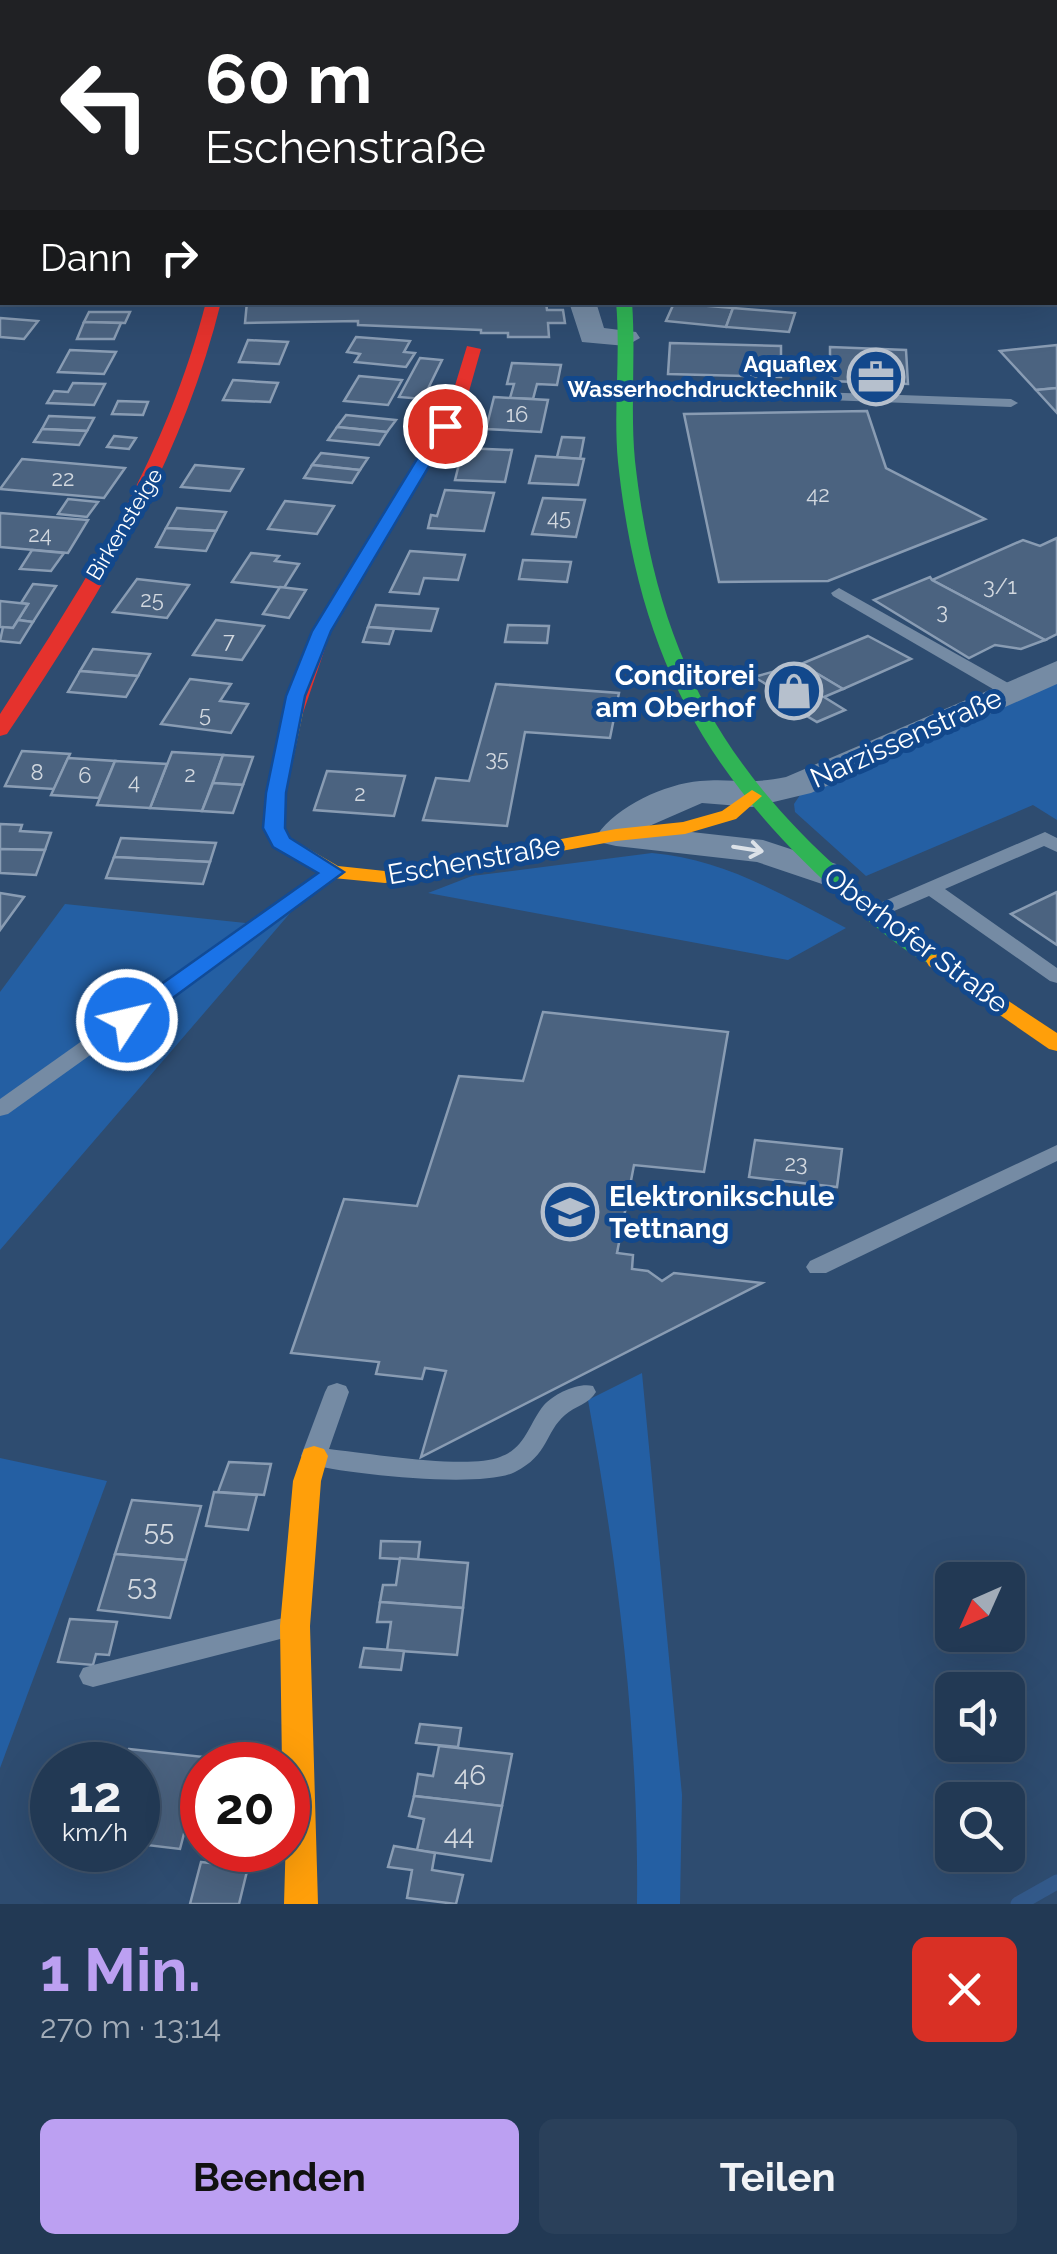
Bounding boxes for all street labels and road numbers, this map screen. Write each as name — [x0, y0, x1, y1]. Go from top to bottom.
street label: Birkensteige — [80, 463, 168, 585]
street label: Narzissenstraße — [805, 681, 1007, 795]
street label: Eschenstraße — [385, 829, 563, 891]
street label: Oberhofer Straße — [817, 860, 1015, 1020]

